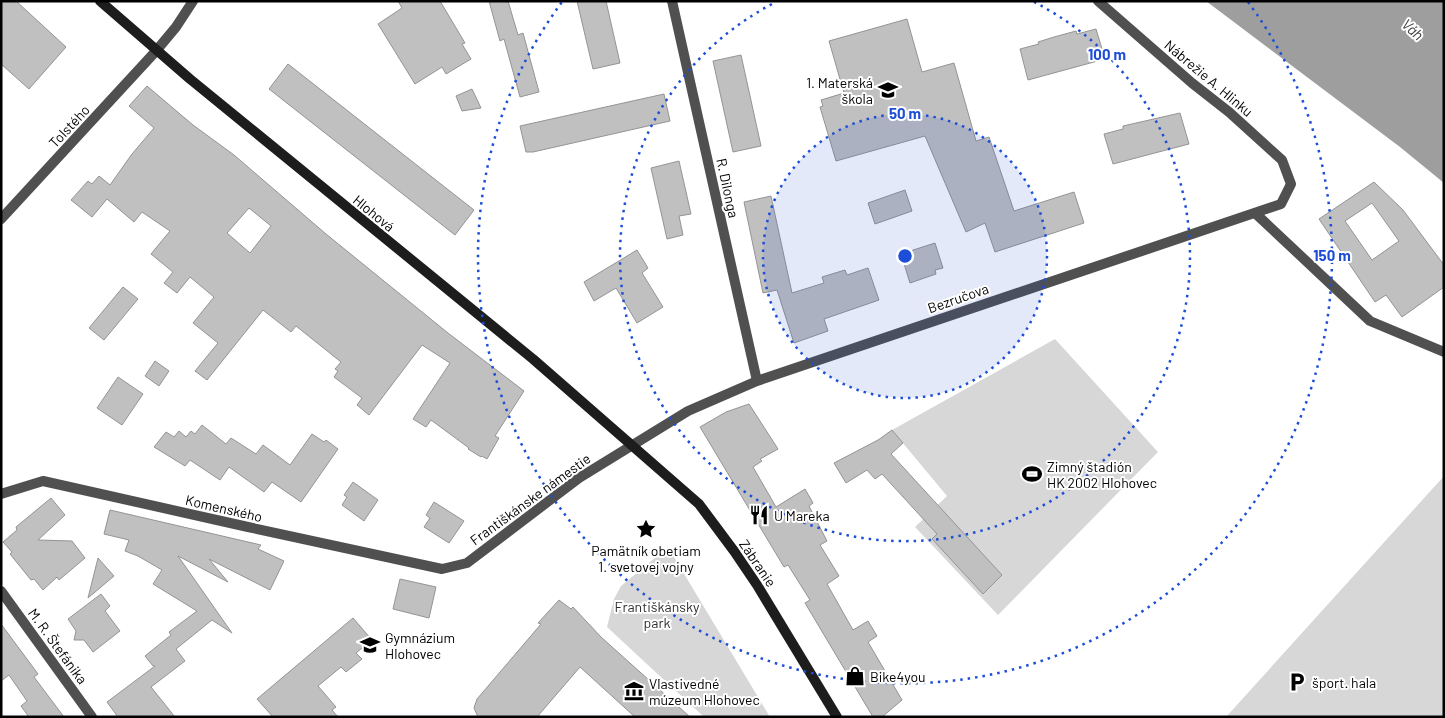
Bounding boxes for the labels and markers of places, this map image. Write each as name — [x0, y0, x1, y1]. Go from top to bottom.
place label: 1. Materská škola — [806, 74, 873, 107]
school or university icon: 1. Materská škola — [877, 79, 899, 101]
centre of rings — [896, 247, 914, 265]
place label: Zimný štadión HK 2002 Hlohovec — [1047, 458, 1157, 491]
sports icon: Zimný štadión HK 2002 Hlohovec — [1021, 463, 1043, 485]
restaurant icon: U Mareka — [748, 504, 770, 526]
place label: U Mareka — [774, 507, 830, 524]
place icon: Pamätník obetiam 1. svetovej vojny — [635, 518, 657, 540]
place label: Pamätník obetiam 1. svetovej vojny — [591, 542, 701, 575]
place label: Gymnázium Hlohovec — [385, 629, 455, 662]
school or university icon: Gymnázium Hlohovec — [359, 634, 381, 656]
shop icon: Bike4you — [844, 665, 866, 687]
place label: Bike4you — [870, 668, 926, 685]
parking icon: šport. hala — [1286, 671, 1308, 693]
place label: šport. hala — [1312, 674, 1376, 691]
place label: Vlastivedné múzeum Hlohovec — [649, 675, 760, 708]
museum icon: Vlastivedné múzeum Hlohovec — [623, 680, 645, 702]

